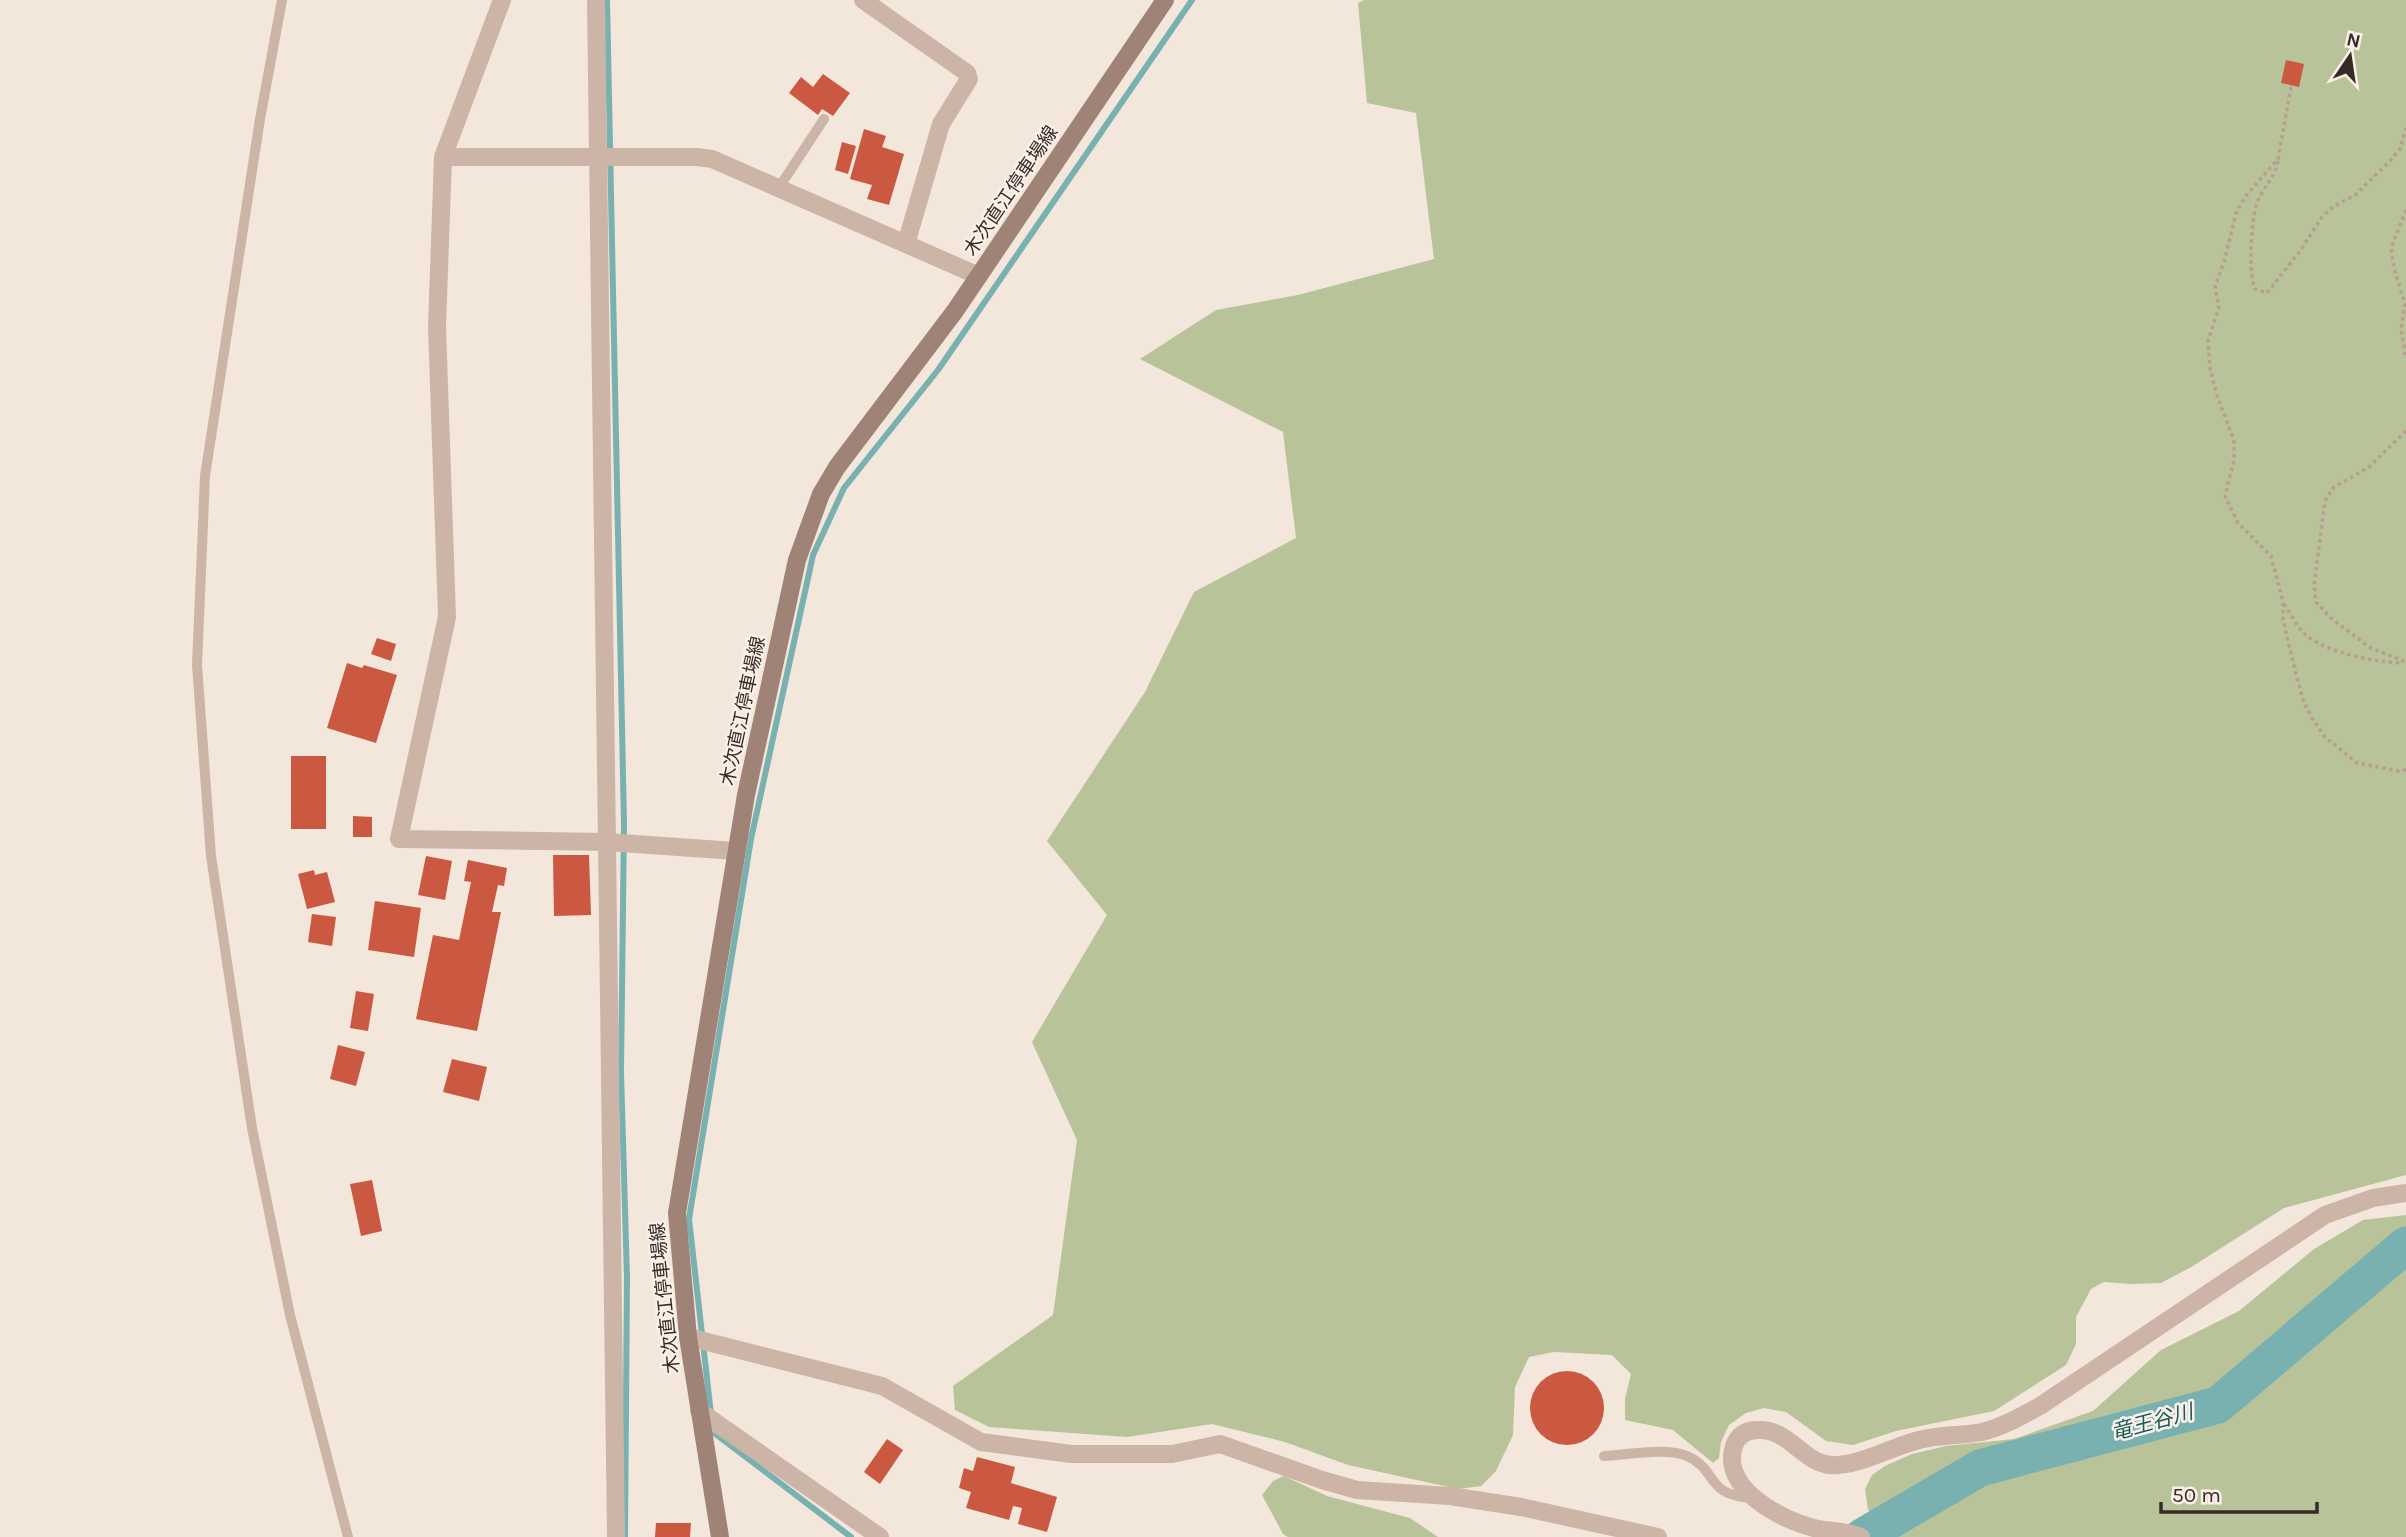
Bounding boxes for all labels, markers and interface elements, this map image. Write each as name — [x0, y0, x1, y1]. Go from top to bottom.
north arrow — [2315, 21, 2385, 91]
text: N — [2344, 28, 2363, 53]
street label: 木次直江停車場線 — [959, 122, 1063, 260]
street label: 木次直江停車場線 — [716, 634, 770, 788]
street label: 木次直江停車場線 — [646, 1221, 684, 1375]
water label: 竜王谷川 — [2108, 1399, 2198, 1444]
scale bar — [2161, 1470, 2317, 1514]
text: 50 m — [2172, 1483, 2221, 1507]

